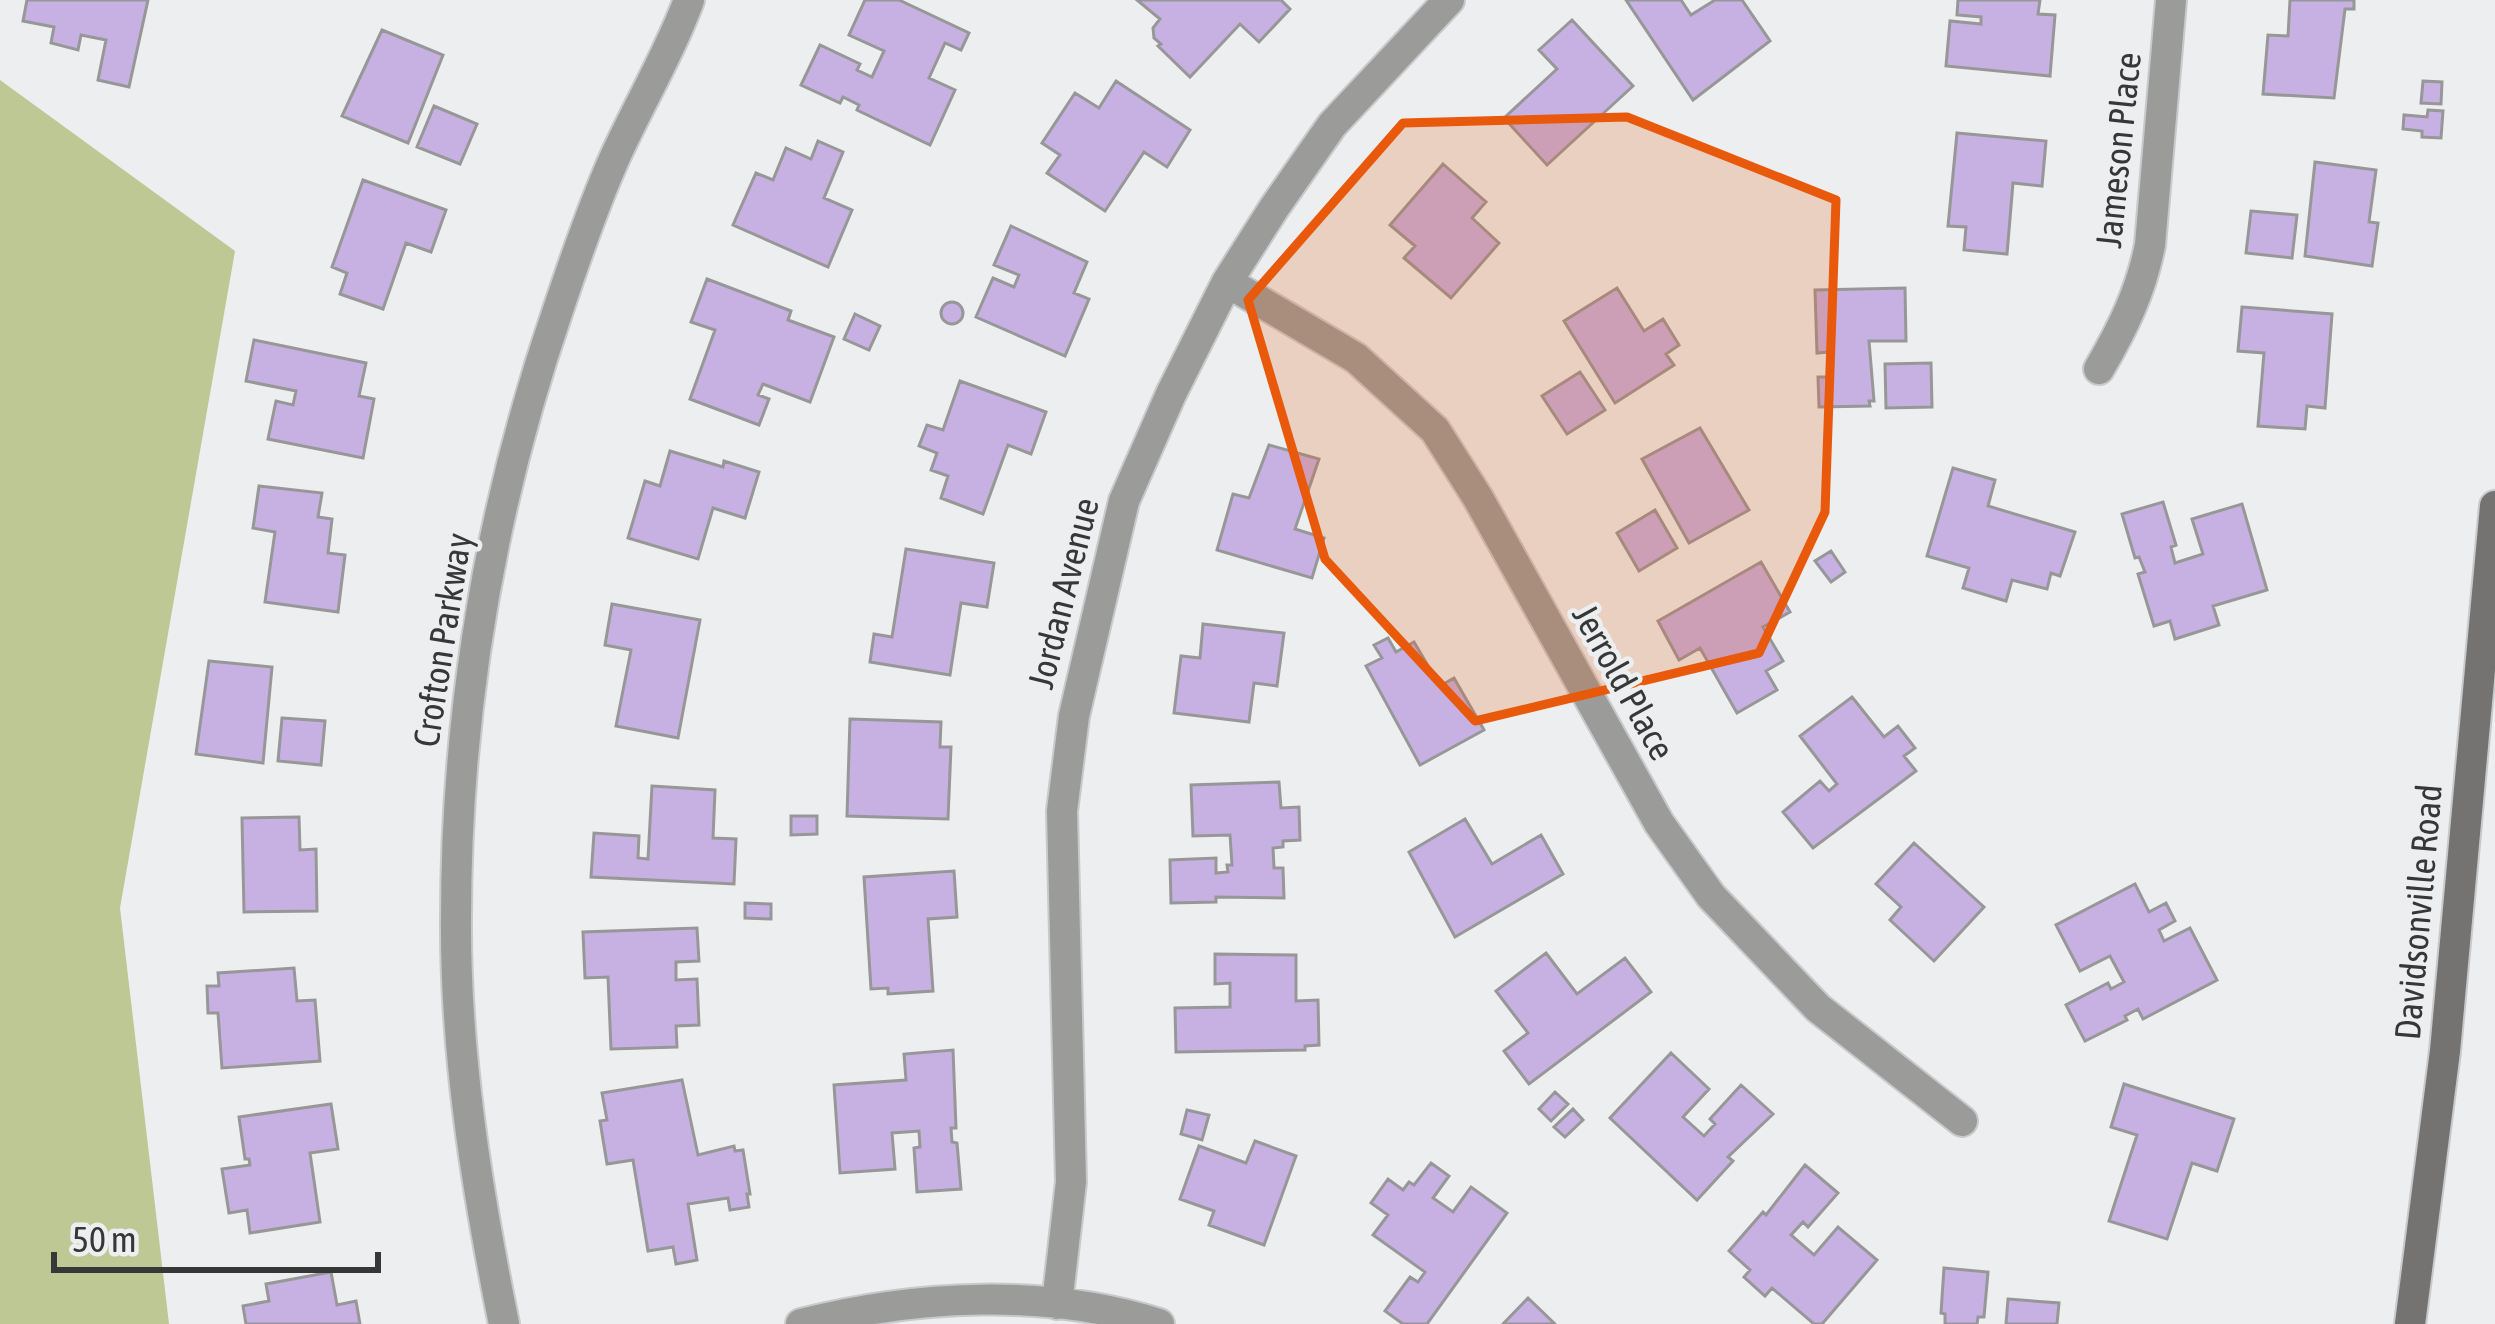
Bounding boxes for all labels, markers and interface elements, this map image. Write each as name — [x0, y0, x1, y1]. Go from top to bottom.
street label: Jameson Place — [2087, 50, 2149, 250]
street label: Jordan Avenue — [1019, 493, 1107, 693]
street label: Crofton Parkway — [404, 530, 480, 750]
street label: Jerrold Place — [1564, 597, 1684, 767]
street label: Davidsonville Road — [2386, 783, 2450, 1041]
scale bar — [54, 1198, 378, 1272]
text: 50 m — [72, 1218, 137, 1260]

